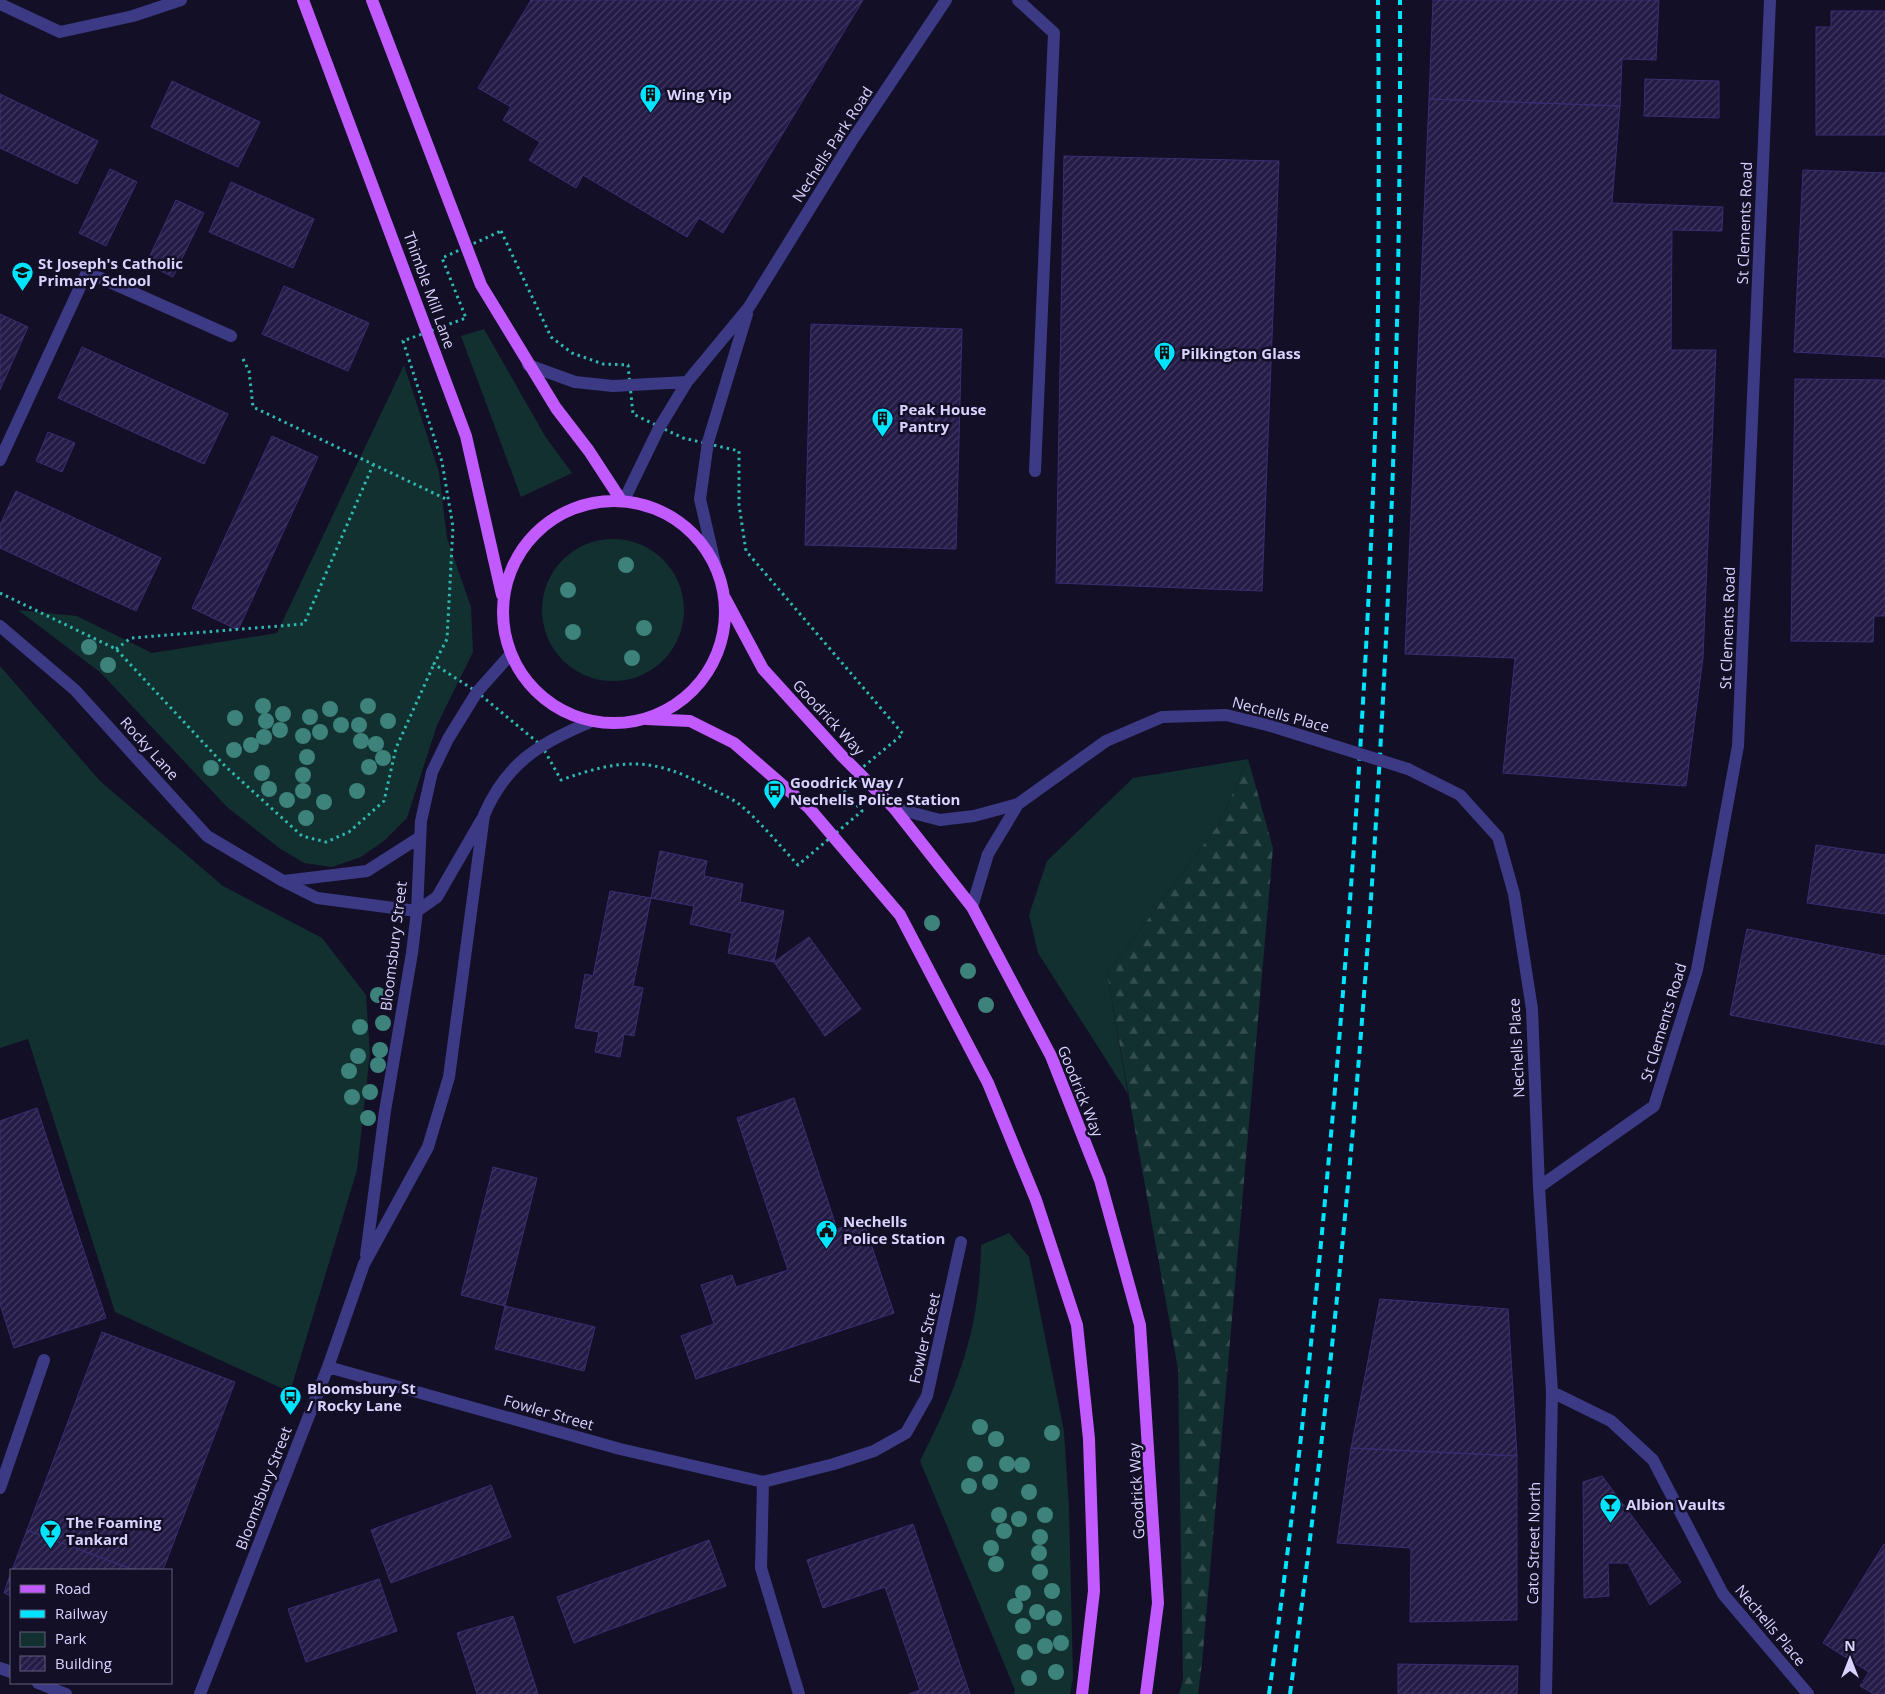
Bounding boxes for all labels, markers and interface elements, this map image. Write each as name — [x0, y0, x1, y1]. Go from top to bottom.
building icon: Wing Yip — [639, 82, 663, 113]
street label: Nechells Park Road — [787, 82, 877, 206]
place label: Wing Yip — [667, 84, 732, 104]
street label: St Clements Road — [1732, 161, 1756, 285]
street label: Thimble Mill Lane — [400, 229, 460, 351]
place label: St Joseph's Catholic Primary School — [38, 253, 183, 290]
school or university icon: St Joseph's Catholic Primary School — [10, 260, 34, 291]
building icon: Pilkington Glass — [1153, 341, 1177, 372]
place label: Pilkington Glass — [1181, 343, 1301, 363]
place label: Peak House Pantry — [899, 399, 987, 436]
building icon: Peak House Pantry — [871, 406, 895, 437]
street label: St Clements Road — [1715, 566, 1739, 690]
street label: Goodrick Way — [789, 675, 870, 760]
street label: Nechells Place — [1230, 691, 1332, 737]
street label: Rocky Lane — [116, 712, 184, 784]
place label: Goodrick Way / Nechells Police Station — [790, 772, 960, 809]
bus stop icon: Goodrick Way / Nechells Police Station — [762, 779, 786, 810]
street label: Bloomsbury Street — [375, 880, 411, 1012]
street label: St Clements Road — [1635, 960, 1691, 1084]
street label: Nechells Place — [1503, 998, 1529, 1098]
street label: Goodrick Way — [1054, 1042, 1109, 1140]
place label: Nechells Police Station — [843, 1211, 945, 1248]
public building icon: Nechells Police Station — [815, 1218, 839, 1249]
street label: Fowler Street — [904, 1291, 944, 1385]
place label: Bloomsbury St / Rocky Lane — [307, 1378, 416, 1415]
bus stop icon: Bloomsbury St / Rocky Lane — [279, 1385, 303, 1416]
street label: Fowler Street — [502, 1390, 596, 1434]
street label: Bloomsbury Street — [230, 1424, 296, 1552]
street label: Goodrick Way — [1123, 1442, 1149, 1540]
street label: Cato Street North — [1522, 1481, 1544, 1605]
bar icon: Albion Vaults — [1598, 1492, 1622, 1523]
place label: Albion Vaults — [1626, 1494, 1725, 1514]
place label: The Foaming Tankard — [66, 1512, 162, 1549]
bar icon: The Foaming Tankard — [38, 1519, 62, 1550]
legend — [10, 1569, 172, 1684]
text: Road — [55, 1578, 91, 1598]
street label: Nechells Place — [1731, 1580, 1811, 1670]
text: Railway — [55, 1603, 108, 1623]
text: Park — [55, 1628, 86, 1648]
north arrow — [1825, 1634, 1875, 1684]
text: N — [1844, 1636, 1856, 1655]
text: Building — [55, 1653, 112, 1673]

